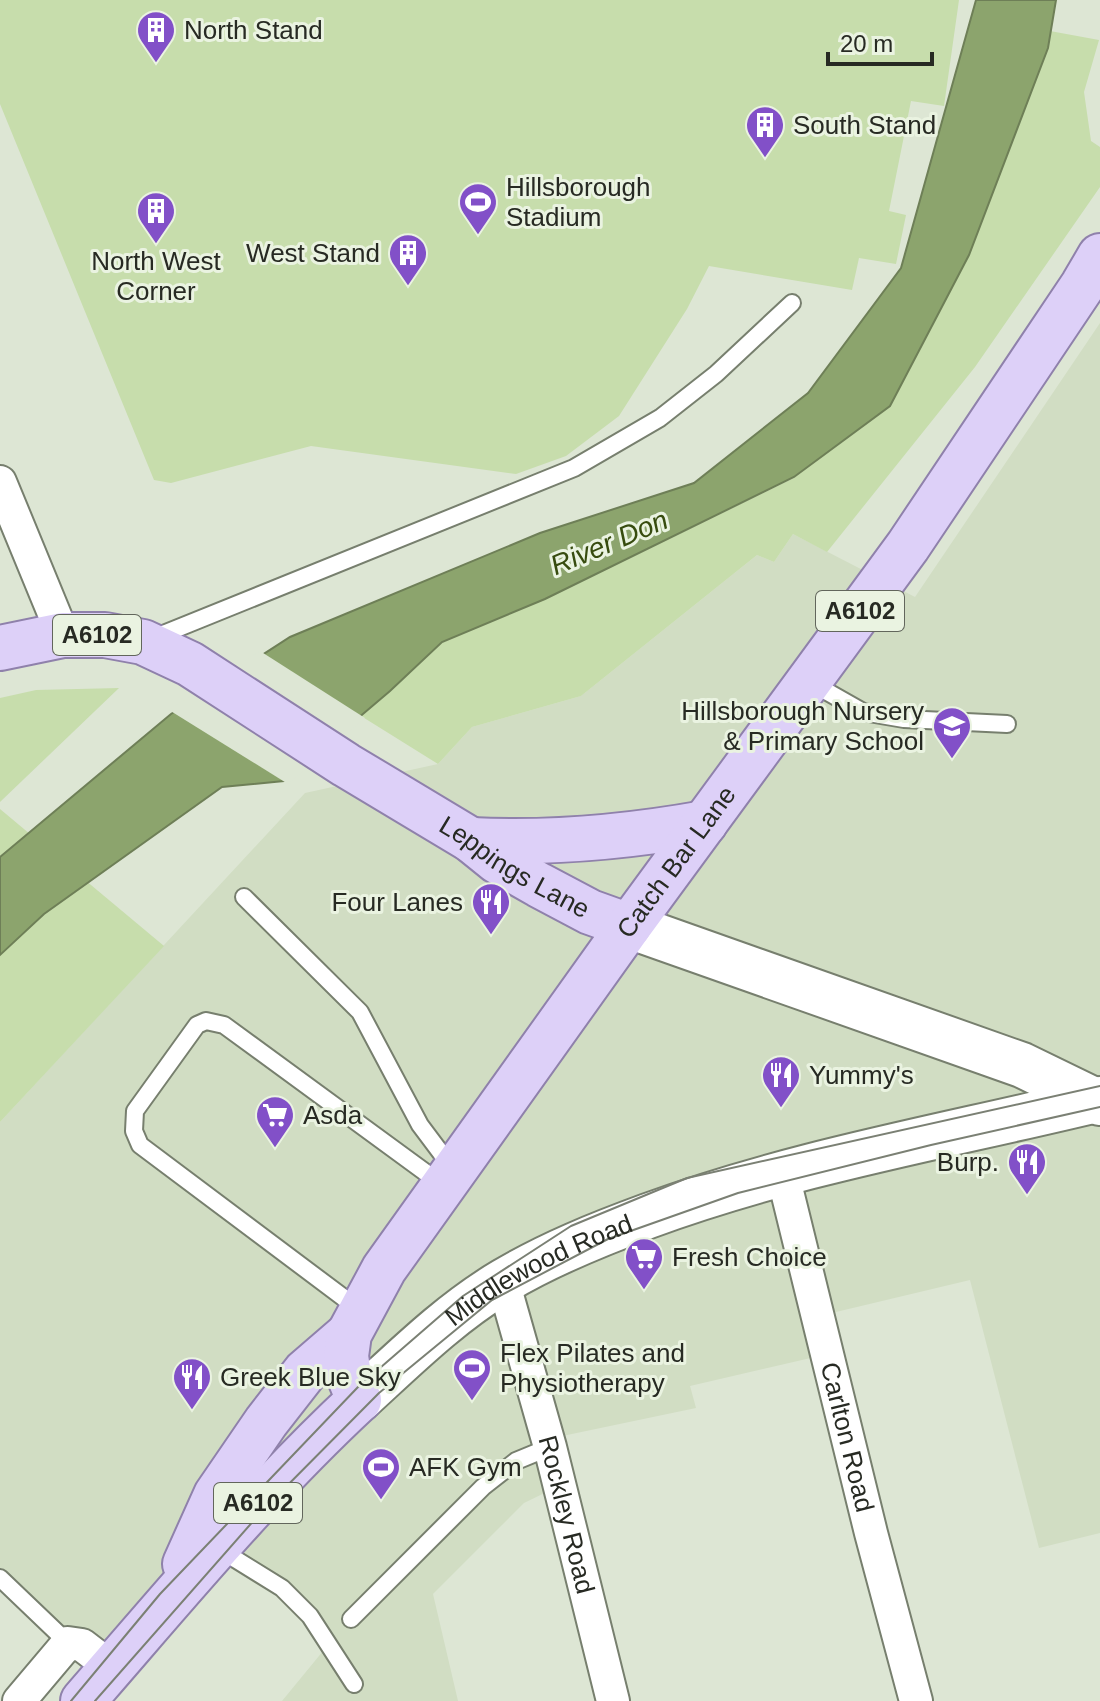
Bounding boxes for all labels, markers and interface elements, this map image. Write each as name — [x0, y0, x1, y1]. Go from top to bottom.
building icon: North Stand — [135, 9, 177, 64]
place label: North Stand — [184, 15, 323, 45]
scale bar — [828, 16, 932, 66]
text: 20 m — [840, 30, 893, 57]
building icon: South Stand — [744, 104, 786, 159]
place label: South Stand — [793, 110, 936, 140]
place label: Hillsborough Stadium — [506, 172, 651, 232]
sports icon: Hillsborough Stadium — [457, 181, 499, 236]
building icon: North West Corner — [135, 190, 177, 245]
building icon: West Stand — [387, 232, 429, 287]
place label: West Stand — [246, 238, 380, 268]
place label: North West Corner — [91, 246, 222, 306]
water label: River Don — [546, 504, 673, 581]
road number: A6102 — [816, 591, 904, 631]
road number: A6102 — [53, 615, 141, 655]
place label: Hillsborough Nursery & Primary School — [681, 696, 924, 756]
school or university icon: Hillsborough Nursery & Primary School — [931, 705, 973, 760]
street label: Catch Bar Lane — [611, 780, 742, 943]
street label: Leppings Lane — [434, 810, 595, 924]
restaurant icon: Four Lanes — [470, 881, 512, 936]
place label: Four Lanes — [331, 887, 463, 917]
restaurant icon: Yummy's — [760, 1054, 802, 1109]
place label: Yummy's — [809, 1060, 914, 1090]
supermarket icon: Asda — [254, 1094, 296, 1149]
place label: Asda — [303, 1100, 363, 1130]
restaurant icon: Burp. — [1006, 1141, 1048, 1196]
place label: Burp. — [937, 1147, 999, 1177]
street label: Middlewood Road — [439, 1208, 636, 1332]
supermarket icon: Fresh Choice — [623, 1236, 665, 1291]
place label: Fresh Choice — [672, 1242, 827, 1272]
place label: Flex Pilates and Physiotherapy — [500, 1338, 685, 1398]
sports icon: Flex Pilates and Physiotherapy — [451, 1347, 493, 1402]
restaurant icon: Greek Blue Sky — [171, 1356, 213, 1411]
street label: Carlton Road — [815, 1359, 880, 1515]
place label: Greek Blue Sky — [220, 1362, 401, 1392]
street label: Rockley Road — [532, 1432, 601, 1597]
sports icon: AFK Gym — [360, 1446, 402, 1501]
place label: AFK Gym — [409, 1452, 522, 1482]
road number: A6102 — [214, 1483, 302, 1523]

